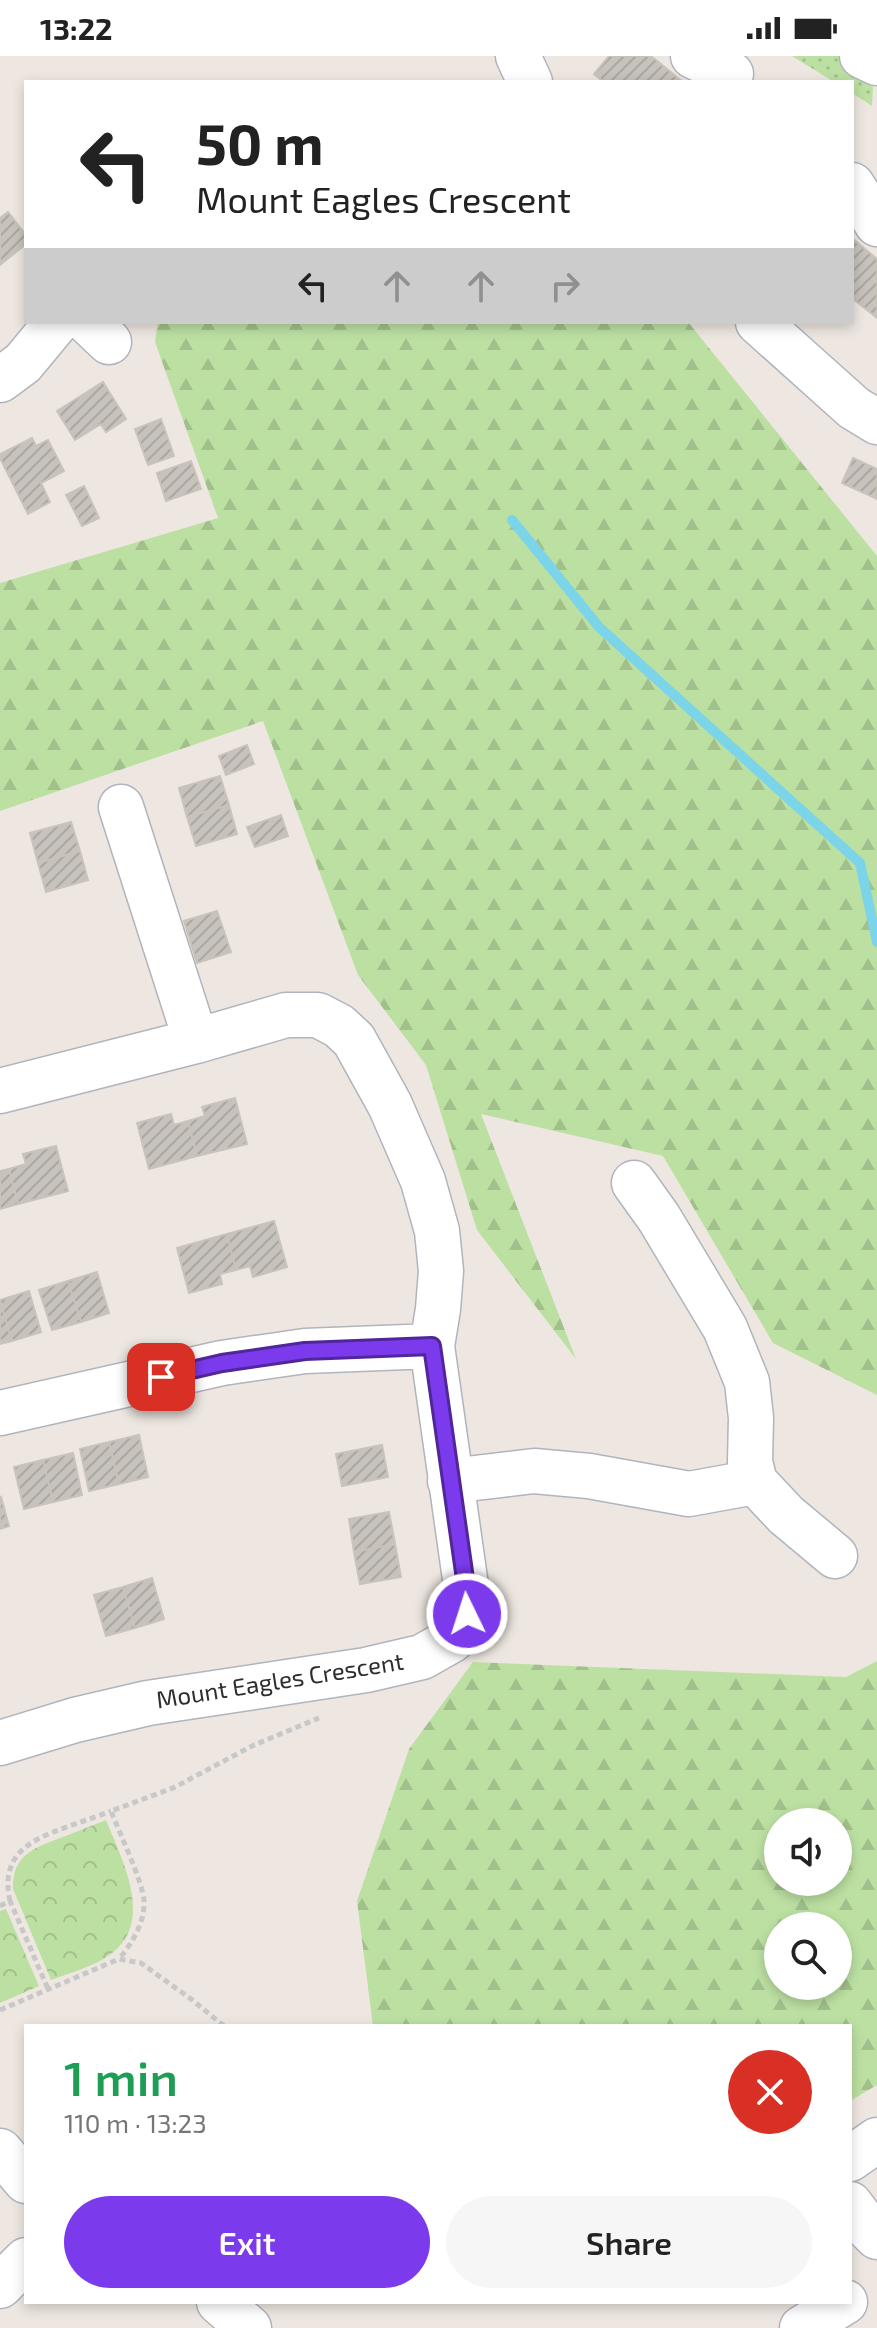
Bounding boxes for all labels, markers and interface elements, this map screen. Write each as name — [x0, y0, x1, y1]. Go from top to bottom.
text: 13:22 — [40, 10, 113, 46]
text: 50 m — [196, 109, 324, 176]
icon: left — [64, 112, 168, 216]
text: Mount Eagles Crescent — [196, 177, 571, 220]
icon: left — [291, 264, 335, 308]
icon: ahead — [375, 264, 419, 308]
icon: ahead — [459, 264, 503, 308]
icon: right — [543, 264, 587, 308]
pin — [127, 1343, 195, 1411]
icon: arrive — [139, 1355, 183, 1399]
position arrow — [425, 1572, 509, 1656]
street label: Mount Eagles Crescent — [154, 1646, 405, 1713]
map controls — [764, 1808, 852, 2000]
button: sound — [764, 1808, 852, 1896]
button: search — [764, 1912, 852, 2000]
text: 1 min — [64, 2048, 178, 2106]
button: close — [728, 2050, 812, 2134]
text: 110 m · 13:23 — [64, 2107, 207, 2138]
button: Exit — [64, 2196, 430, 2288]
button: Share — [446, 2196, 812, 2288]

